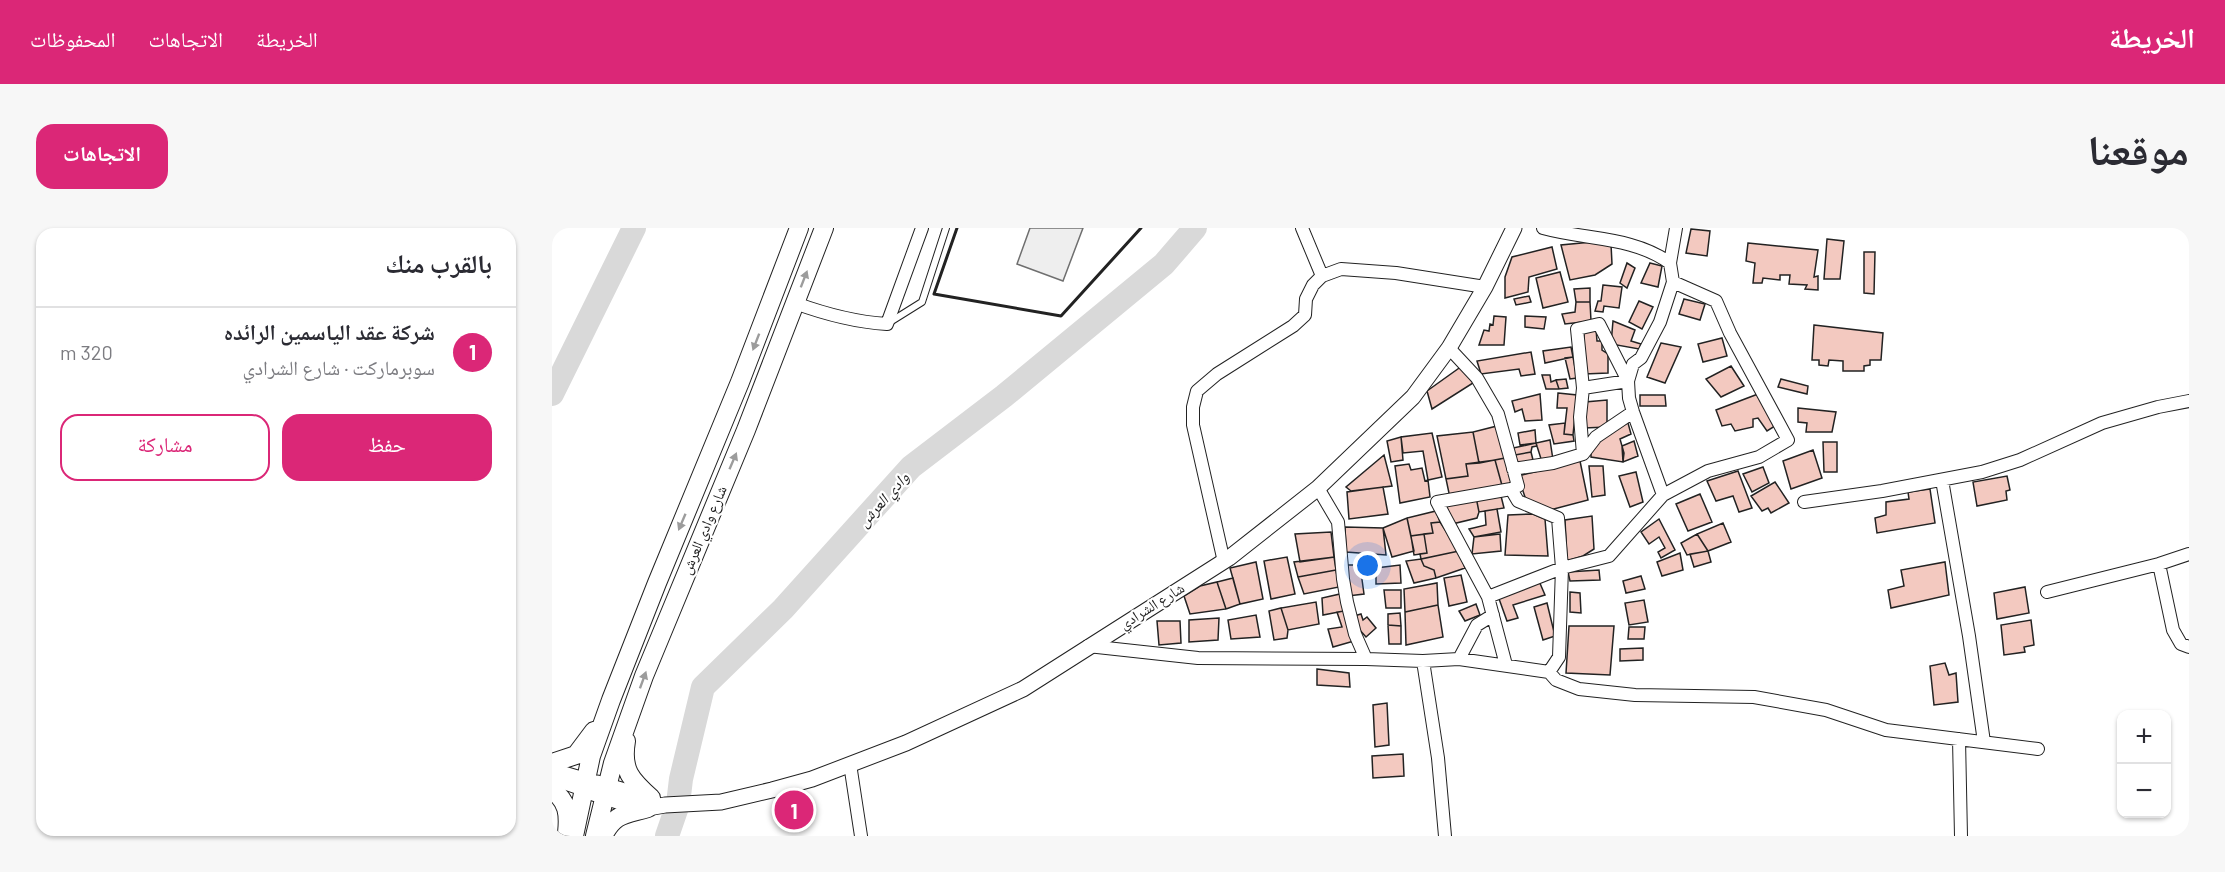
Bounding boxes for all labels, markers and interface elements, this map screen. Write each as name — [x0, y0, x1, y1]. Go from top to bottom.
text: الخريطة — [2109, 20, 2195, 54]
text: المحفوظات — [30, 26, 115, 51]
text: الاتجاهات — [148, 26, 223, 51]
text: الخريطة — [256, 26, 318, 51]
text: موقعنا — [2088, 123, 2189, 173]
button: الاتجاهات — [36, 124, 168, 189]
text: بالقرب منك — [385, 247, 492, 278]
one-way arrow — [800, 270, 809, 288]
text: شرکة عقد الیاسمین الرائدہ — [224, 318, 435, 344]
one-way arrow — [751, 333, 761, 351]
text: 320 m — [60, 340, 113, 364]
text: 1 — [469, 340, 476, 364]
text: سوبرماركت · شارع الشرادي — [242, 355, 435, 379]
button: مشاركة — [60, 414, 270, 481]
button: حفظ — [282, 414, 492, 481]
one-way arrow — [728, 451, 738, 469]
water label: وادي العرش — [853, 467, 916, 533]
street label: شارع وادي العرش — [676, 482, 733, 578]
one-way arrow — [677, 513, 686, 531]
your location — [1353, 551, 1382, 580]
street label: شارع الشرادي — [1116, 578, 1189, 635]
one-way arrow — [639, 671, 648, 689]
map controls — [2117, 710, 2171, 818]
button: + — [2117, 710, 2171, 764]
button: − — [2117, 764, 2171, 818]
pin: 1 — [774, 788, 814, 832]

